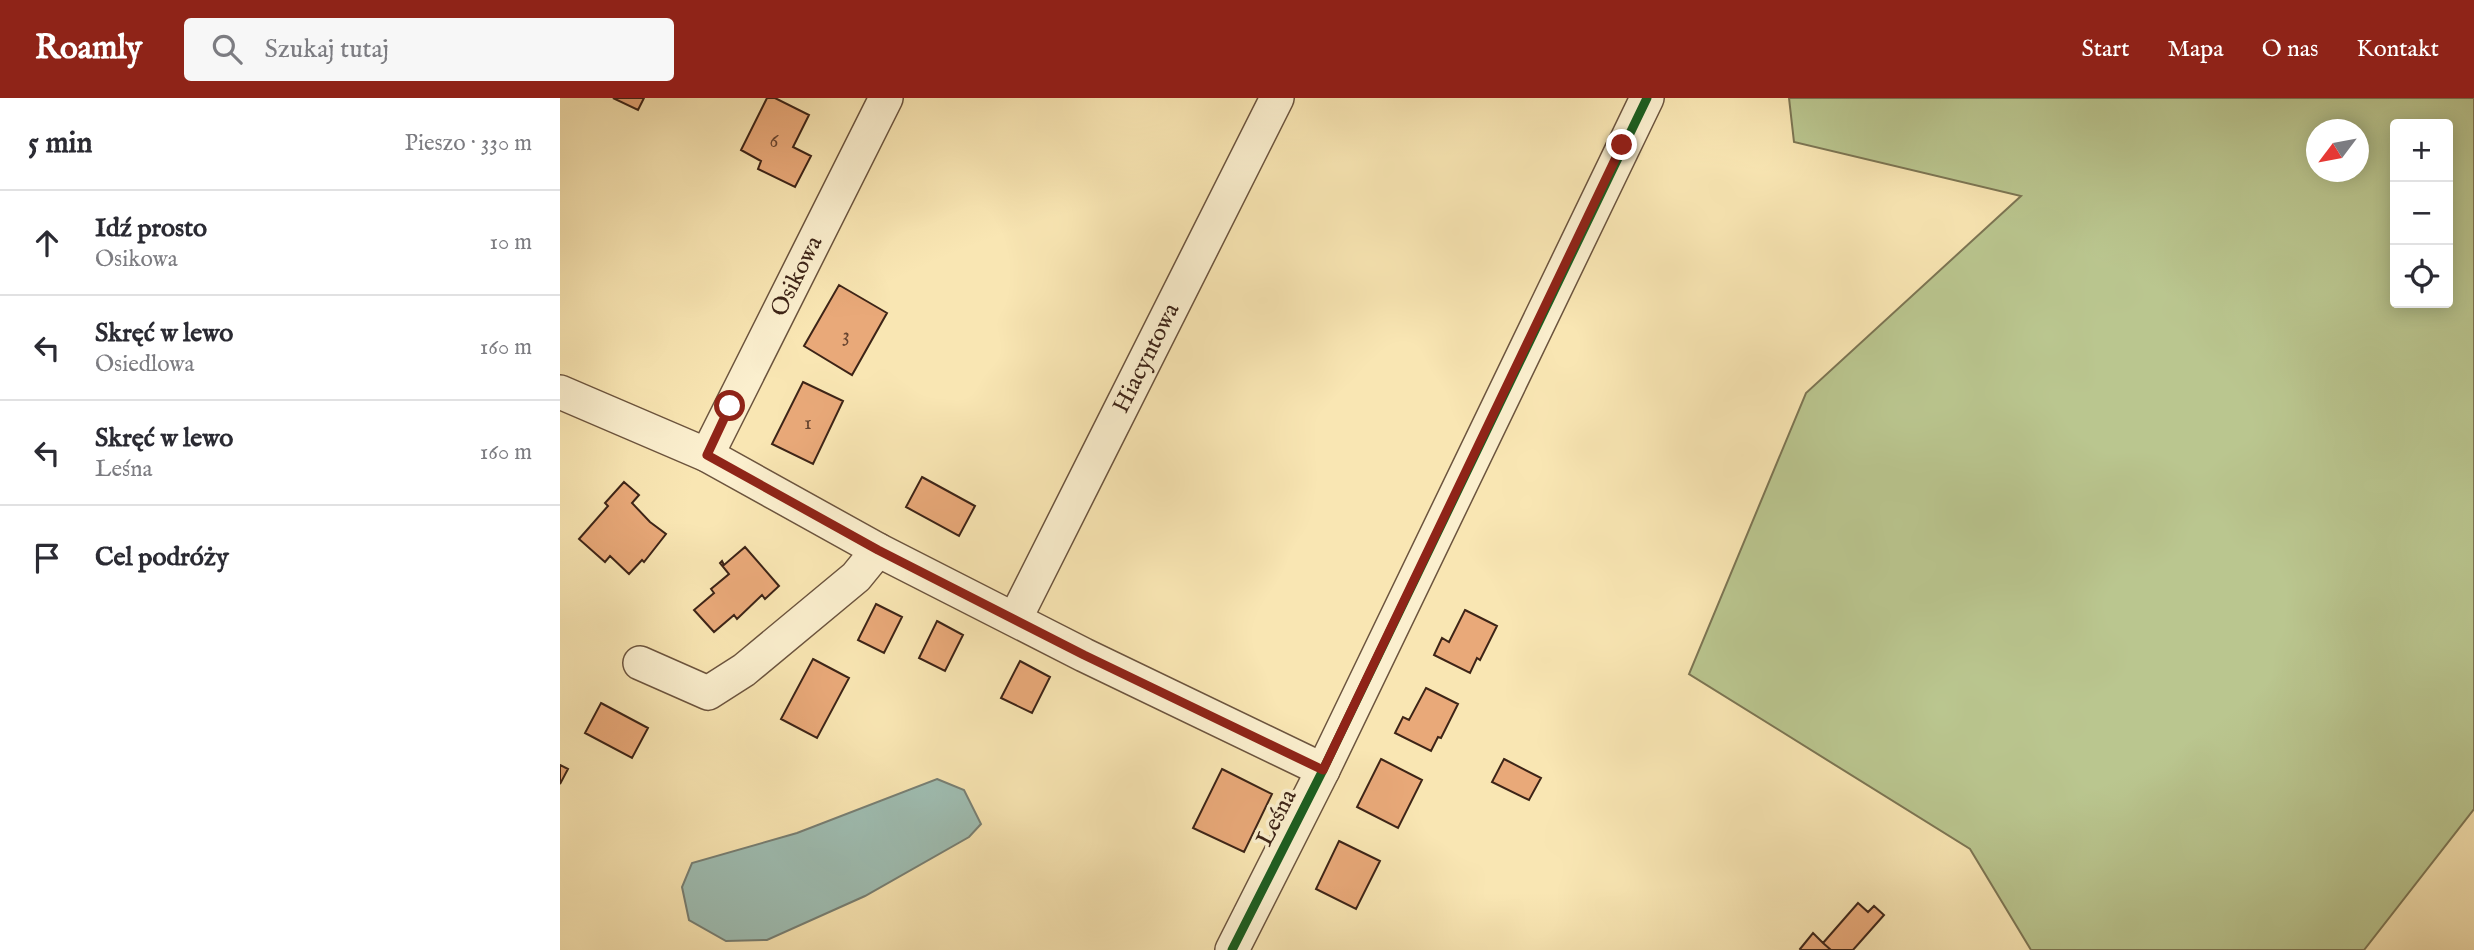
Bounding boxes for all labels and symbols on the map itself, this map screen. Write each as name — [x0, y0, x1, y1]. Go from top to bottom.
north arrow — [2306, 119, 2369, 182]
house number: 6 — [770, 128, 780, 155]
route end — [1606, 129, 1637, 160]
street label: Osikowa — [763, 230, 830, 322]
street label: Hiacyntowa — [1106, 297, 1187, 418]
house number: 3 — [842, 322, 850, 349]
route start — [714, 390, 745, 421]
house number: 1 — [804, 410, 812, 437]
street label: Leśna — [1250, 784, 1305, 852]

